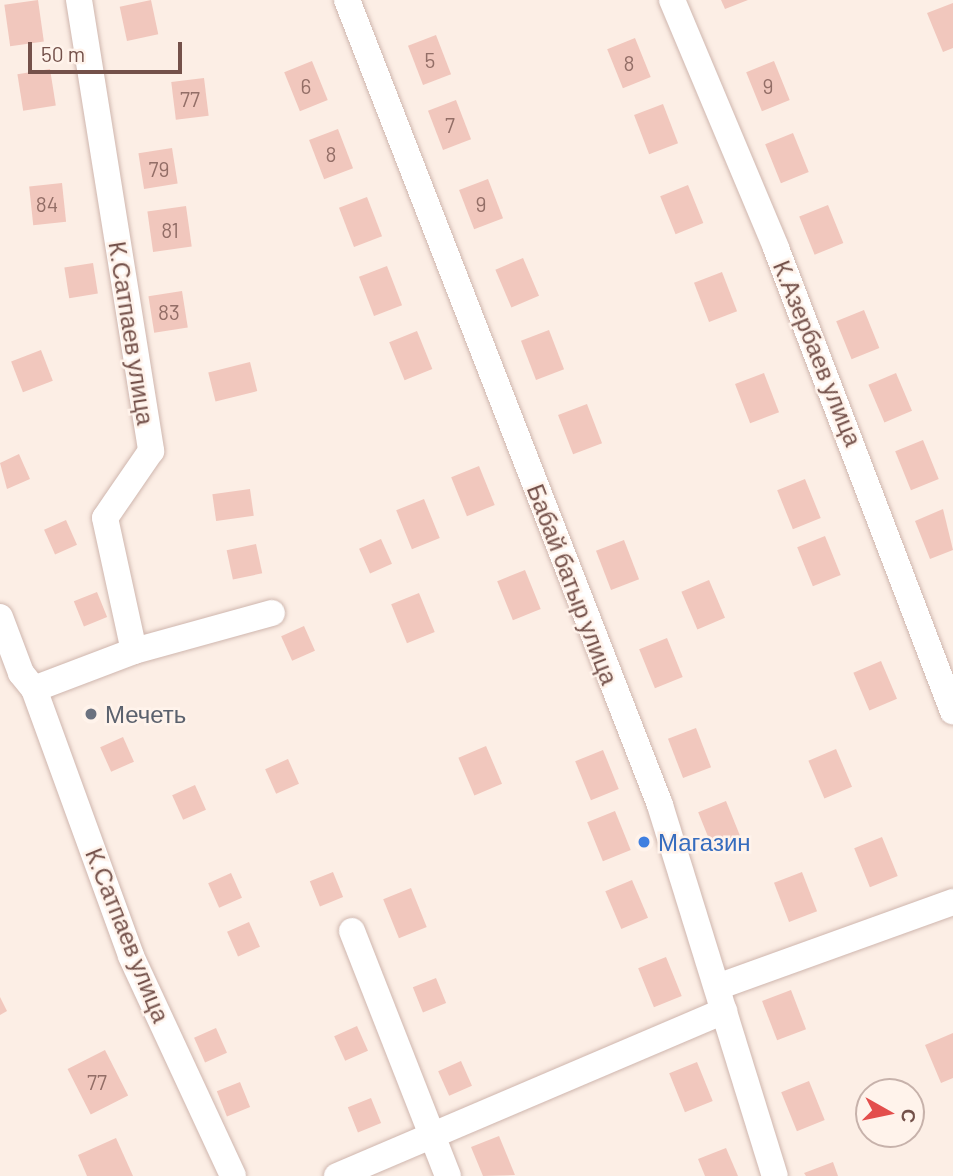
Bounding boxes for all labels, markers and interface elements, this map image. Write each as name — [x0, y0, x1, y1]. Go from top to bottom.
scale bar — [32, 28, 186, 72]
text: 50 m — [41, 41, 85, 66]
house number: 5 — [425, 47, 435, 73]
house number: 8 — [624, 50, 634, 76]
house number: 6 — [301, 73, 311, 99]
house number: 9 — [763, 73, 773, 99]
house number: 77 — [180, 86, 200, 112]
house number: 7 — [445, 112, 455, 138]
house number: 8 — [326, 141, 336, 167]
house number: 79 — [149, 156, 169, 182]
house number: 84 — [36, 191, 58, 217]
house number: 9 — [476, 191, 486, 217]
house number: 81 — [161, 217, 179, 243]
street label: К.Сатпаев улица — [103, 239, 161, 427]
street label: К.Азербаев улица — [768, 256, 868, 450]
house number: 83 — [158, 299, 180, 325]
street label: Бабай батыр улица — [522, 480, 624, 688]
place label: Мечеть — [105, 700, 186, 728]
marker: Мечеть — [83, 706, 99, 722]
place label: Магазин — [658, 828, 751, 856]
marker: Магазин — [636, 834, 652, 850]
street label: К.Сатпаев улица — [80, 844, 176, 1026]
house number: 77 — [87, 1069, 107, 1095]
north arrow — [855, 1078, 925, 1148]
text: С — [897, 1107, 922, 1125]

